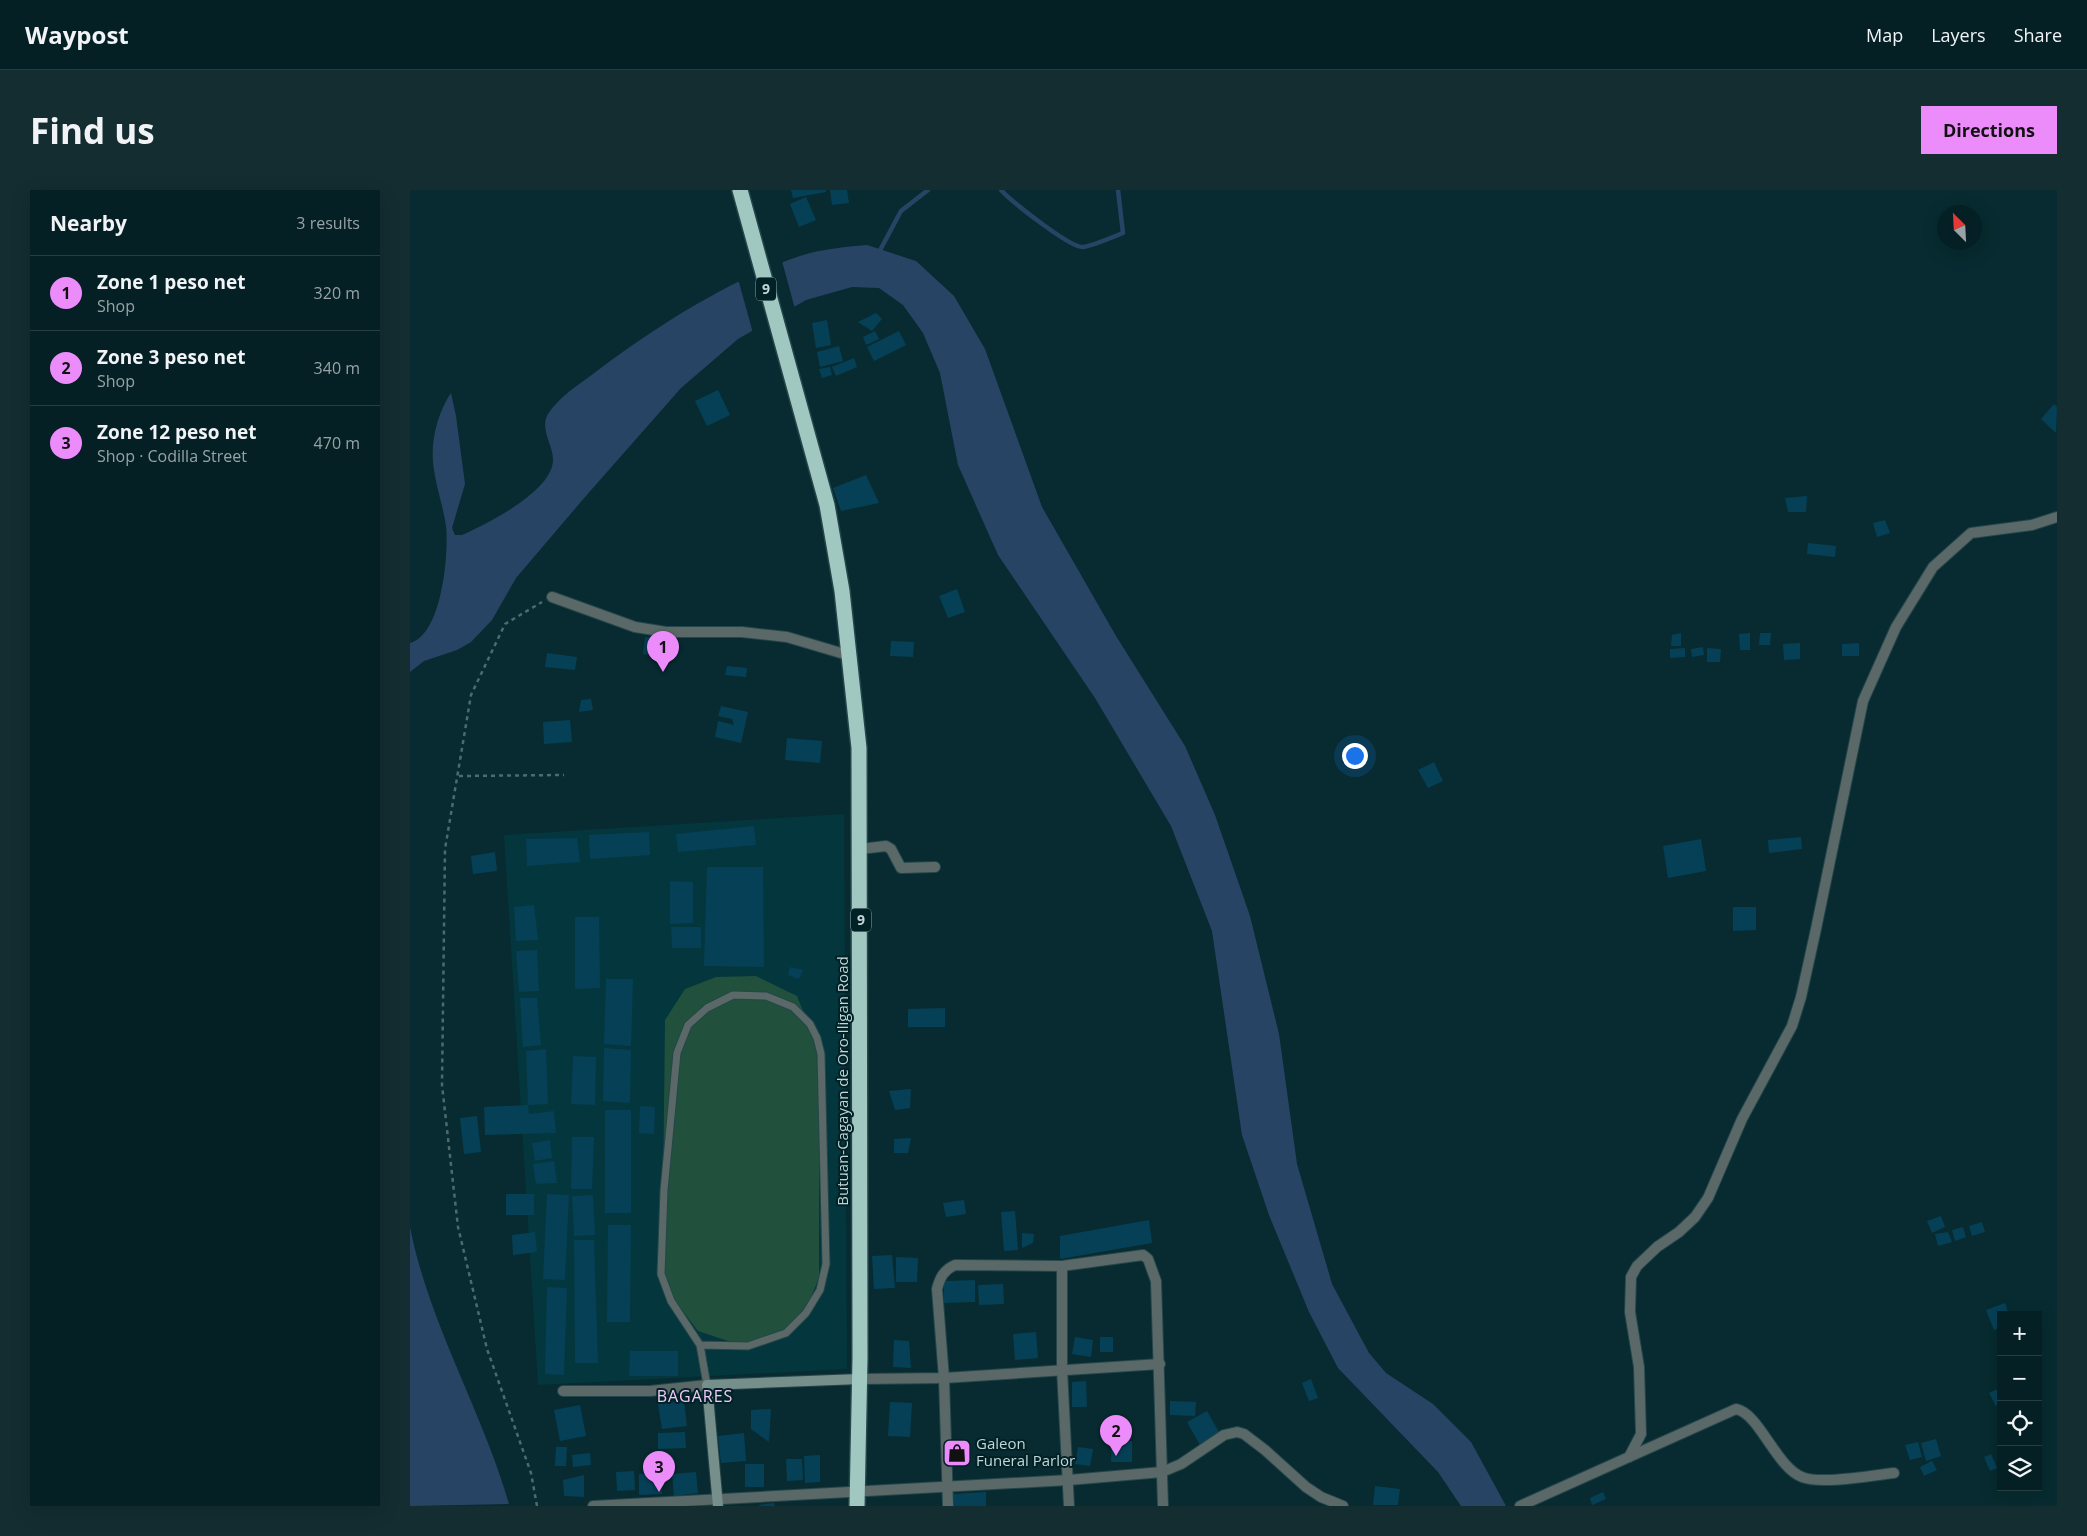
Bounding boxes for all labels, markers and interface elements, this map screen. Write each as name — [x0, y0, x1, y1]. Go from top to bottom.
text: Waypost — [25, 18, 129, 51]
text: Map — [1866, 23, 1903, 47]
text: Layers — [1931, 23, 1986, 47]
text: Share — [2014, 23, 2062, 47]
button: Directions — [1921, 106, 2057, 154]
text: Find us — [30, 107, 155, 154]
north arrow — [1937, 205, 1982, 250]
text: Nearby — [50, 209, 127, 237]
text: 3 results — [296, 212, 360, 234]
text: Zone 1 peso net — [97, 269, 246, 295]
road number: 9 — [756, 278, 776, 300]
text: 1 — [61, 282, 71, 304]
text: 320 m — [314, 282, 360, 304]
text: Shop — [97, 295, 135, 317]
text: Zone 3 peso net — [97, 344, 246, 370]
text: 2 — [61, 357, 71, 379]
text: 340 m — [314, 357, 360, 379]
text: Shop — [97, 370, 135, 392]
text: Zone 12 peso net — [97, 419, 256, 445]
text: 3 — [61, 432, 71, 454]
text: 470 m — [314, 432, 360, 454]
text: Shop · Codilla Street — [97, 445, 247, 467]
pin: 1 — [647, 631, 679, 672]
your location — [1342, 743, 1368, 769]
road number: 9 — [851, 908, 871, 932]
street label: Butuan-Cagayan de Oro-Iligan Road — [832, 956, 852, 1206]
map controls — [1997, 1311, 2042, 1491]
button: + — [1997, 1311, 2042, 1356]
button: − — [1997, 1356, 2042, 1401]
district label: BAGARES — [657, 1385, 733, 1407]
button: locate — [1997, 1401, 2042, 1446]
pin: 2 — [1100, 1415, 1132, 1456]
place label: Galeon Funeral Parlor — [976, 1433, 1075, 1470]
shop icon: Galeon Funeral Parlor — [942, 1438, 972, 1468]
button: layers — [1997, 1446, 2042, 1491]
pin: 3 — [643, 1451, 675, 1492]

